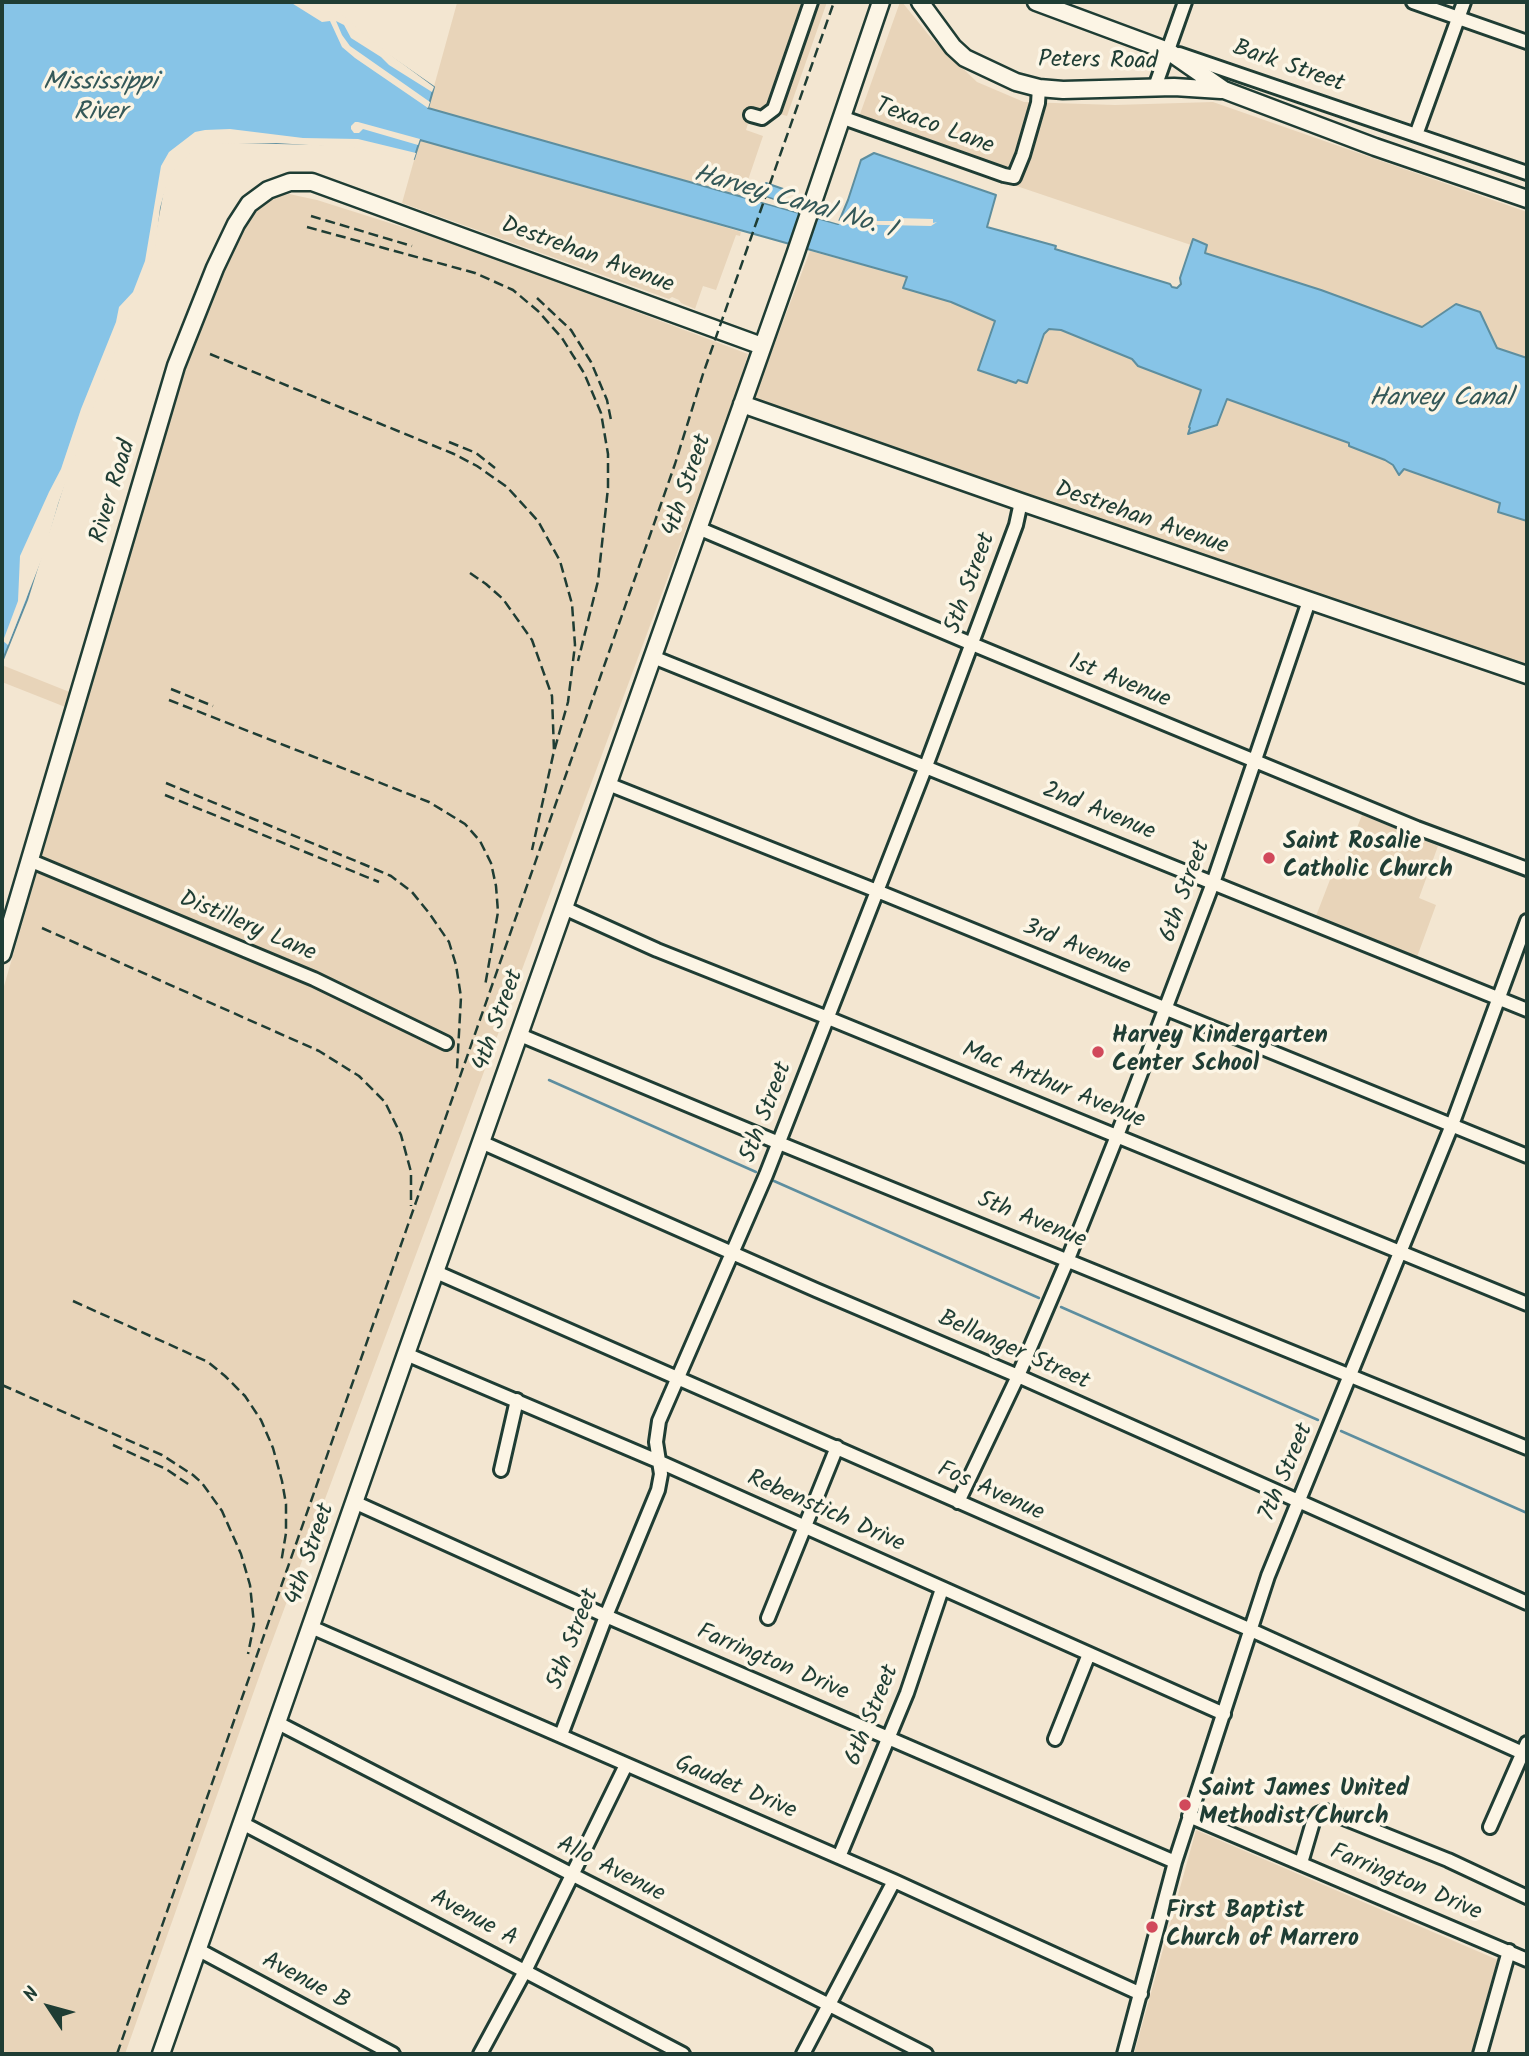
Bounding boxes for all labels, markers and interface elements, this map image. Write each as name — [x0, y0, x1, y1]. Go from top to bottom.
street label: Bark Street — [1228, 35, 1348, 101]
street label: Peters Road — [1038, 48, 1158, 78]
water label: Mississippi River — [43, 69, 157, 130]
street label: Texaco Lane — [871, 93, 997, 163]
water label: Harvey Canal No. 1 — [690, 160, 898, 248]
street label: Destrehan Avenue — [497, 212, 677, 302]
water label: Harvey Canal — [1369, 385, 1513, 417]
street label: 4th Street — [658, 431, 720, 541]
street label: River Road — [86, 437, 144, 547]
street label: Destrehan Avenue — [1050, 477, 1232, 563]
street label: 5th Street — [940, 529, 1004, 639]
street label: 1st Avenue — [1064, 650, 1174, 716]
street label: 2nd Avenue — [1037, 777, 1159, 849]
place label: Saint Rosalie Catholic Church — [1283, 830, 1453, 886]
street label: 6th Street — [1155, 837, 1219, 947]
marker: Saint Rosalie Catholic Church — [1261, 850, 1277, 866]
street label: Distillery Lane — [174, 886, 320, 970]
street label: 3rd Avenue — [1018, 914, 1134, 984]
street label: 4th Street — [468, 966, 532, 1076]
place label: Harvey Kindergarten Center School — [1112, 1024, 1328, 1080]
street label: Mac Arthur Avenue — [957, 1037, 1149, 1137]
marker: Harvey Kindergarten Center School — [1090, 1044, 1106, 1060]
street label: 5th Street — [736, 1059, 800, 1167]
street label: 5th Avenue — [972, 1187, 1090, 1257]
street label: Bellanger Street — [933, 1306, 1093, 1398]
street label: 7th Street — [1254, 1420, 1322, 1526]
street label: Fos Avenue — [932, 1457, 1048, 1529]
street label: Rebenstich Drive — [742, 1465, 908, 1561]
street label: 4th Street — [281, 1500, 343, 1610]
street label: 5th Street — [543, 1586, 607, 1694]
street label: Farrington Drive — [692, 1619, 852, 1709]
street label: 6th Street — [841, 1661, 907, 1771]
street label: Gaudet Drive — [670, 1751, 800, 1827]
place label: Saint James United Methodist Church — [1199, 1777, 1409, 1833]
marker: Saint James United Methodist Church — [1177, 1797, 1193, 1813]
street label: Allo Avenue — [551, 1831, 669, 1911]
street label: Farrington Drive — [1325, 1839, 1485, 1929]
street label: Avenue A — [424, 1885, 522, 1955]
place label: First Baptist Church of Marrero — [1166, 1899, 1359, 1955]
marker: First Baptist Church of Marrero — [1144, 1919, 1160, 1935]
street label: Avenue B — [256, 1948, 354, 2018]
north arrow — [14, 1972, 84, 2042]
text: N — [16, 1981, 48, 2008]

